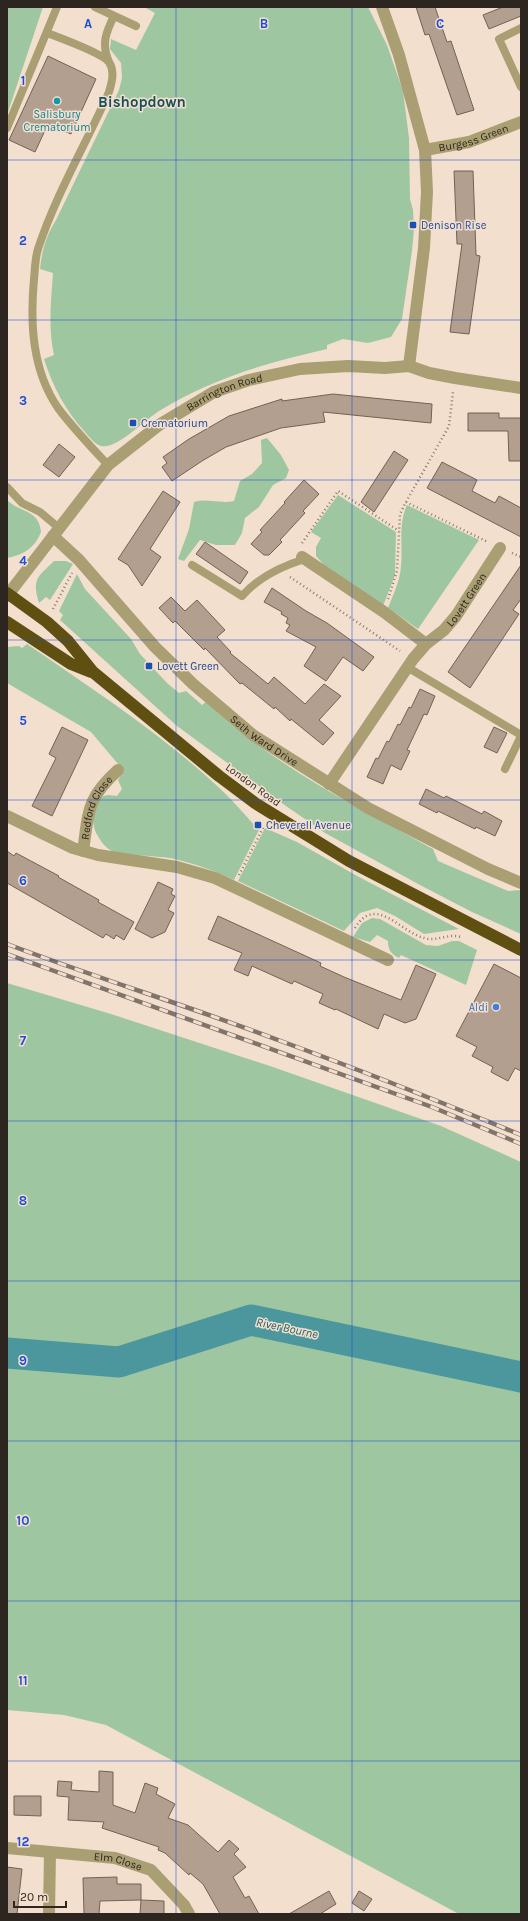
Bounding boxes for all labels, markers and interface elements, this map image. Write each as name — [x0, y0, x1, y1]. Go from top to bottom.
text: A — [84, 16, 92, 31]
text: B — [260, 16, 268, 31]
text: C — [436, 16, 444, 31]
text: 1 — [21, 73, 25, 88]
district label: Bishopdown — [98, 93, 186, 111]
marker: Salisbury Crematorium — [52, 96, 62, 106]
place label: Salisbury Crematorium — [23, 108, 91, 134]
street label: Burgess Green — [437, 121, 510, 154]
place label: Denison Rise — [421, 219, 487, 232]
marker: Denison Rise — [408, 220, 418, 230]
text: 2 — [19, 233, 27, 248]
street label: Barrington Road — [184, 371, 264, 414]
text: 3 — [19, 393, 27, 408]
place label: Crematorium — [141, 417, 208, 430]
marker: Crematorium — [128, 418, 138, 428]
text: 4 — [19, 553, 27, 568]
street label: Lovett Green — [443, 570, 489, 629]
place label: Lovett Green — [157, 660, 219, 673]
marker: Lovett Green — [144, 661, 154, 671]
street label: Seth Ward Drive — [228, 712, 301, 769]
text: 5 — [19, 713, 27, 728]
street label: London Road — [223, 761, 283, 809]
street label: Redford Close — [78, 773, 115, 840]
place label: Cheverell Avenue — [266, 819, 351, 832]
marker: Cheverell Avenue — [253, 820, 263, 830]
text: 6 — [19, 873, 27, 888]
place label: Aldi — [469, 1001, 488, 1014]
marker: Aldi — [491, 1002, 501, 1012]
text: 7 — [20, 1033, 27, 1048]
text: 8 — [19, 1193, 27, 1208]
water label: River Bourne — [255, 1315, 320, 1341]
text: 9 — [19, 1353, 27, 1368]
text: 10 — [17, 1513, 29, 1528]
text: 11 — [18, 1673, 28, 1688]
text: 12 — [17, 1834, 29, 1849]
street label: Elm Close — [93, 1850, 144, 1873]
scale bar — [14, 1883, 66, 1909]
text: 20 m — [20, 1890, 48, 1904]

